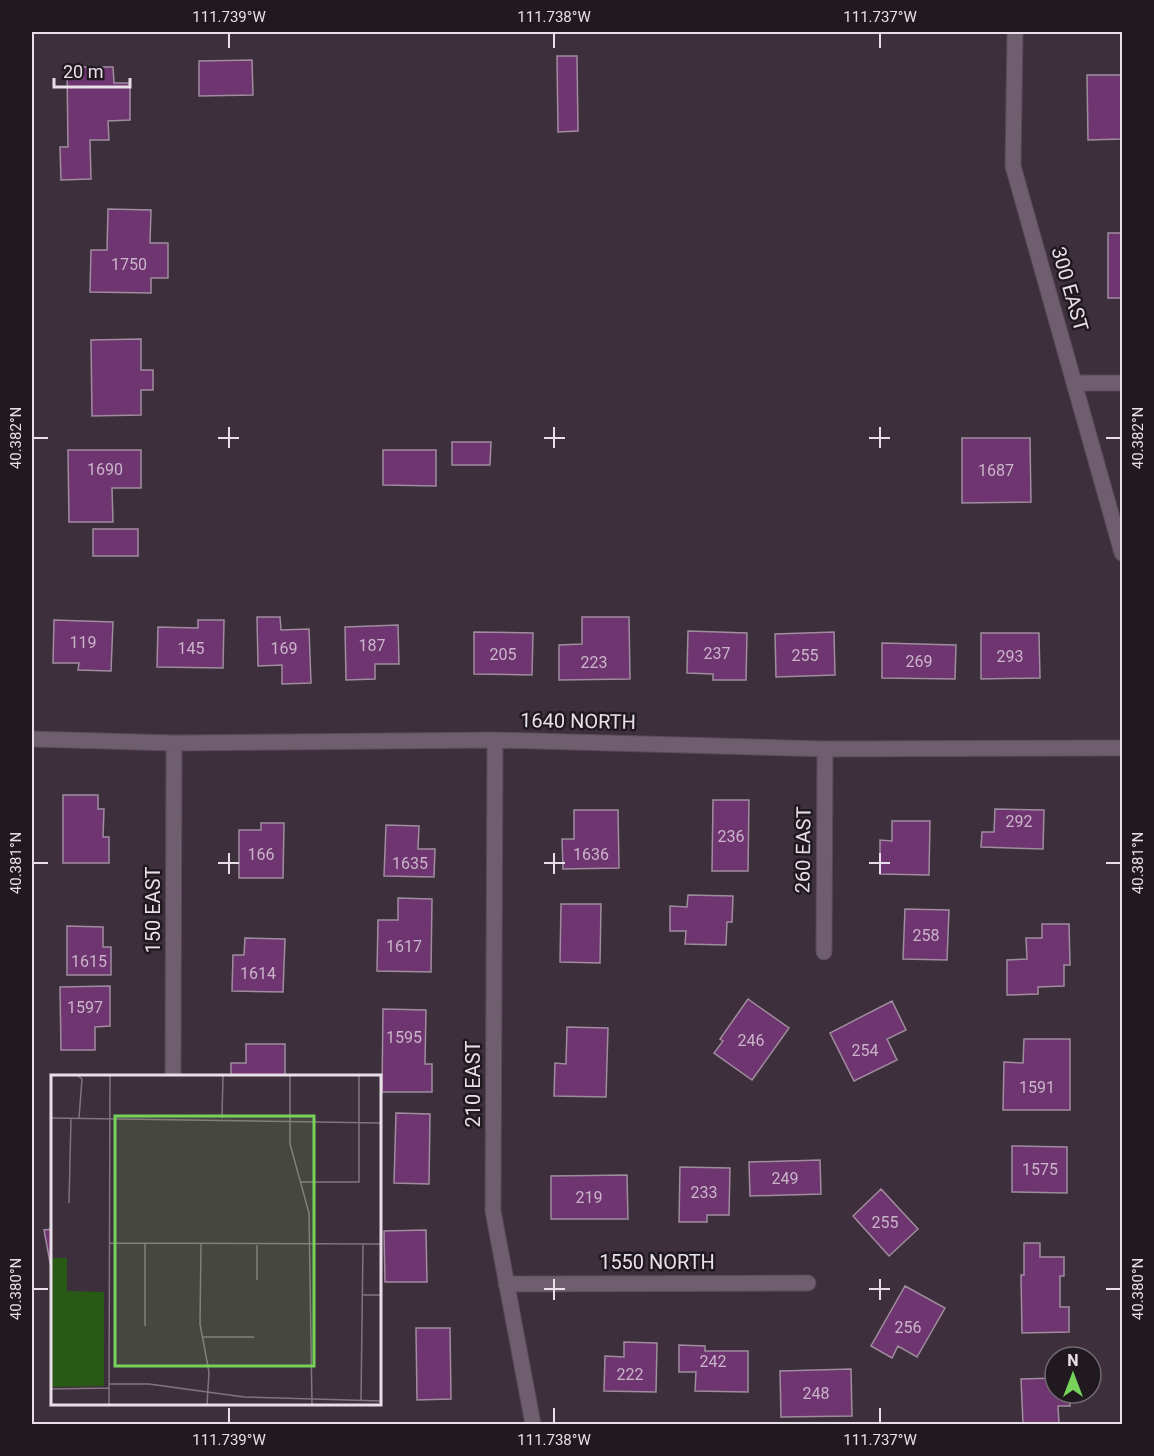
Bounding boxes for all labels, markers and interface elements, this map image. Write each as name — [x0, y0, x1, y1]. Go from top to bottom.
text: 111.739°W — [192, 8, 266, 26]
text: 111.738°W — [517, 8, 591, 26]
text: 111.737°W — [843, 8, 917, 26]
scale bar — [54, 51, 130, 89]
text: 20 m — [63, 61, 103, 82]
street label: 300 EAST — [1046, 244, 1094, 334]
house number: 1750 — [111, 255, 147, 274]
text: 40.382°N — [7, 407, 25, 469]
text: 40.382°N — [1129, 407, 1147, 469]
house number: 1690 — [87, 460, 123, 479]
house number: 1687 — [978, 461, 1014, 480]
house number: 119 — [70, 633, 96, 652]
house number: 187 — [359, 636, 385, 655]
house number: 145 — [178, 639, 204, 658]
house number: 169 — [271, 639, 297, 658]
house number: 237 — [704, 644, 730, 663]
house number: 205 — [490, 645, 516, 664]
house number: 255 — [792, 646, 818, 665]
house number: 293 — [997, 647, 1023, 666]
house number: 269 — [906, 652, 932, 671]
house number: 223 — [581, 653, 607, 672]
street label: 1640 NORTH — [520, 708, 636, 734]
street label: 260 EAST — [790, 806, 816, 894]
house number: 292 — [1006, 812, 1032, 831]
house number: 236 — [718, 827, 744, 846]
text: 40.381°N — [7, 832, 25, 894]
text: 40.381°N — [1129, 832, 1147, 894]
house number: 166 — [248, 845, 274, 864]
house number: 1636 — [573, 845, 609, 864]
house number: 1635 — [392, 854, 428, 873]
street label: 150 EAST — [141, 866, 165, 953]
house number: 258 — [913, 926, 939, 945]
house number: 1617 — [386, 937, 422, 956]
house number: 1615 — [71, 952, 107, 971]
house number: 1614 — [240, 964, 276, 983]
house number: 1597 — [67, 998, 103, 1017]
house number: 1595 — [386, 1028, 422, 1047]
house number: 246 — [738, 1031, 764, 1050]
street label: 210 EAST — [461, 1040, 485, 1127]
house number: 254 — [852, 1041, 878, 1060]
inset map — [51, 1075, 381, 1405]
house number: 1591 — [1019, 1078, 1055, 1097]
house number: 1575 — [1022, 1160, 1058, 1179]
house number: 249 — [772, 1169, 798, 1188]
house number: 233 — [691, 1183, 717, 1202]
house number: 219 — [576, 1188, 602, 1207]
house number: 255 — [872, 1213, 898, 1232]
street label: 1550 NORTH — [599, 1250, 715, 1274]
text: 40.380°N — [7, 1258, 25, 1320]
text: 40.380°N — [1129, 1258, 1147, 1320]
house number: 256 — [895, 1318, 921, 1337]
north arrow — [1043, 1345, 1103, 1405]
text: N — [1067, 1351, 1079, 1370]
house number: 242 — [700, 1352, 726, 1371]
house number: 222 — [617, 1365, 643, 1384]
house number: 248 — [803, 1384, 829, 1403]
text: 111.739°W — [192, 1431, 266, 1449]
text: 111.738°W — [517, 1431, 591, 1449]
text: 111.737°W — [843, 1431, 917, 1449]

